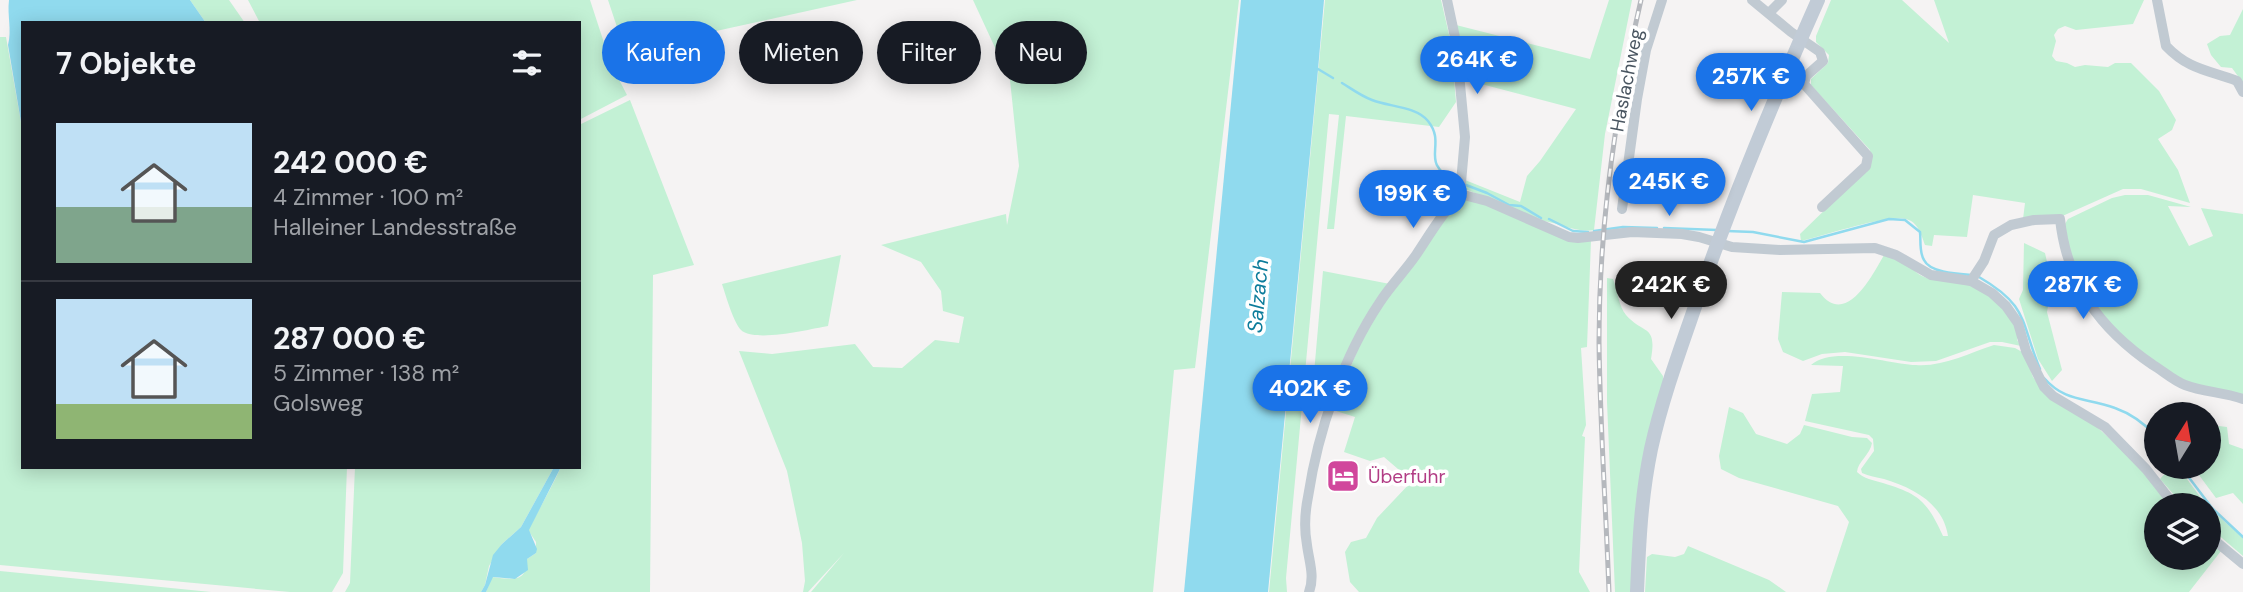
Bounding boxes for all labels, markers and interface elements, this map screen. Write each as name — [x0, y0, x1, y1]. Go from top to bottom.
chip: Kaufen — [602, 21, 725, 84]
chip: Mieten — [739, 21, 863, 84]
chip: Filter — [877, 21, 981, 84]
chip: Neu — [995, 21, 1087, 84]
street label: Haslachweg — [1604, 26, 1649, 134]
pin: 264K € — [1420, 36, 1534, 96]
text: 7 Objekte — [56, 44, 197, 83]
icon: filters — [508, 44, 546, 82]
text: 264K € — [1436, 44, 1518, 74]
pin: 257K € — [1694, 54, 1808, 113]
text: 257K € — [1712, 61, 1790, 91]
text: 242 000 € — [273, 143, 428, 182]
icon: home — [112, 151, 196, 235]
pin: 245K € — [1612, 158, 1726, 218]
text: 245K € — [1629, 166, 1709, 196]
pin: 199K € — [1356, 170, 1470, 230]
text: 199K € — [1375, 178, 1451, 208]
text: 4 Zimmer · 100 m² — [273, 182, 463, 212]
text: Halleiner Landesstraße — [273, 212, 517, 242]
water label: Salzach — [1241, 258, 1275, 334]
pin: 242K € — [1614, 262, 1728, 321]
pin: 287K € — [2026, 262, 2140, 321]
text: 242K € — [1631, 269, 1711, 299]
text: 287K € — [2044, 269, 2122, 299]
text: 287 000 € — [273, 319, 426, 358]
icon: home — [112, 327, 196, 411]
text: 5 Zimmer · 138 m² — [273, 358, 459, 388]
pin: 402K € — [1253, 366, 1367, 425]
text: 402K € — [1269, 373, 1351, 403]
text: Golsweg — [273, 388, 363, 418]
north arrow — [2144, 402, 2221, 480]
map controls — [2144, 402, 2221, 570]
hotel icon: Überfuhr — [1324, 457, 1362, 495]
place label: Überfuhr — [1368, 464, 1445, 489]
button: layers — [2144, 493, 2221, 570]

